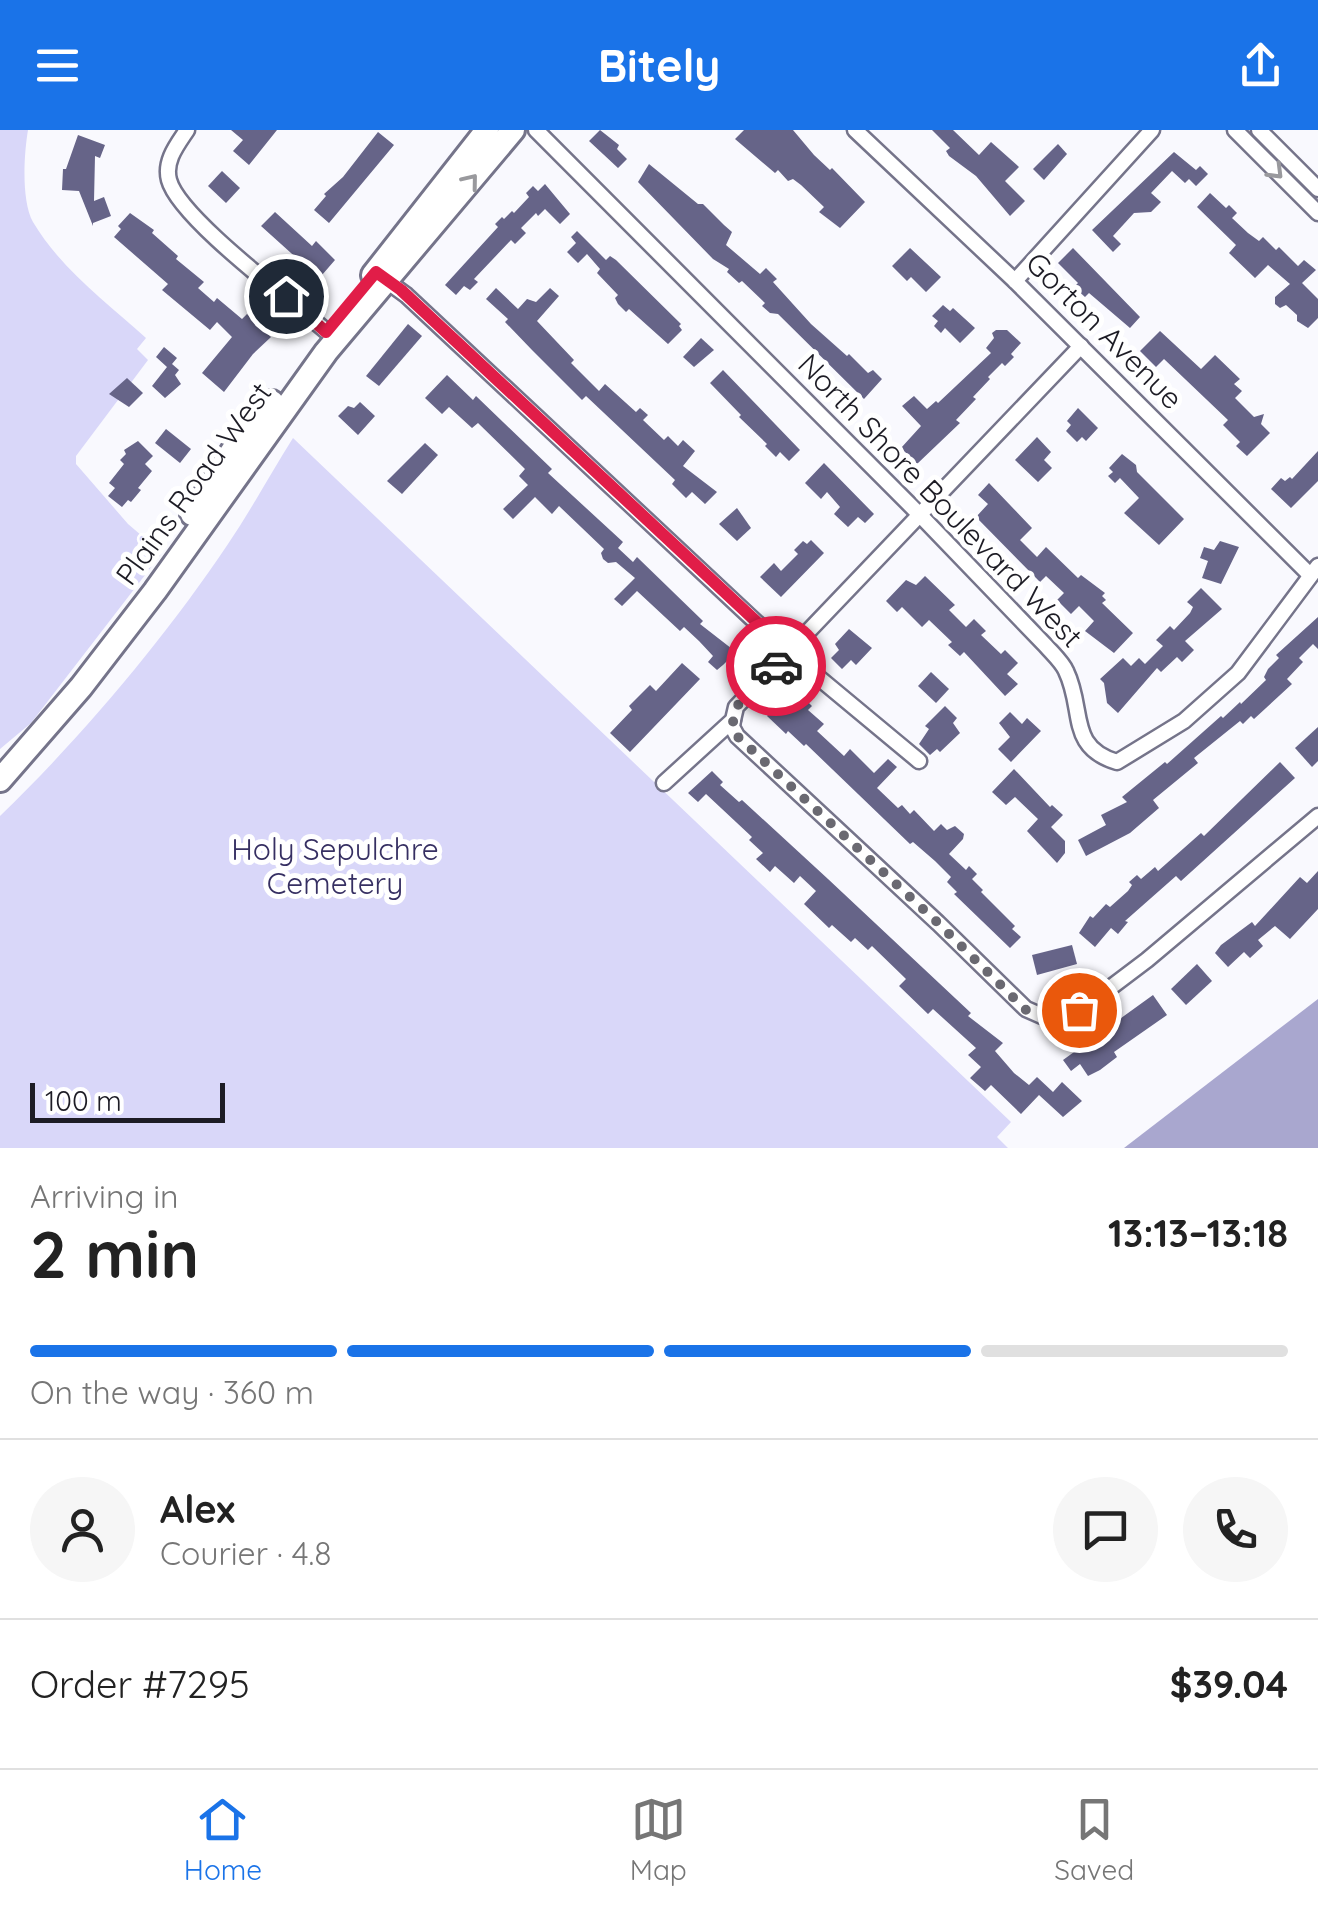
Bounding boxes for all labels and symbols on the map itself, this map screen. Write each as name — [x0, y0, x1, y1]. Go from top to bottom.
one-way arrow — [1265, 160, 1283, 178]
one-way arrow — [459, 175, 477, 193]
street label: Gorton Avenue — [1018, 244, 1191, 417]
pin — [244, 254, 329, 339]
street label: North Shore Boulevard West — [790, 345, 1091, 655]
street label: Plains Road West — [107, 375, 279, 592]
courier — [726, 616, 826, 716]
park label: Holy Sepulchre Cemetery — [231, 830, 439, 902]
pin — [1037, 968, 1122, 1053]
scale bar — [30, 1078, 225, 1123]

